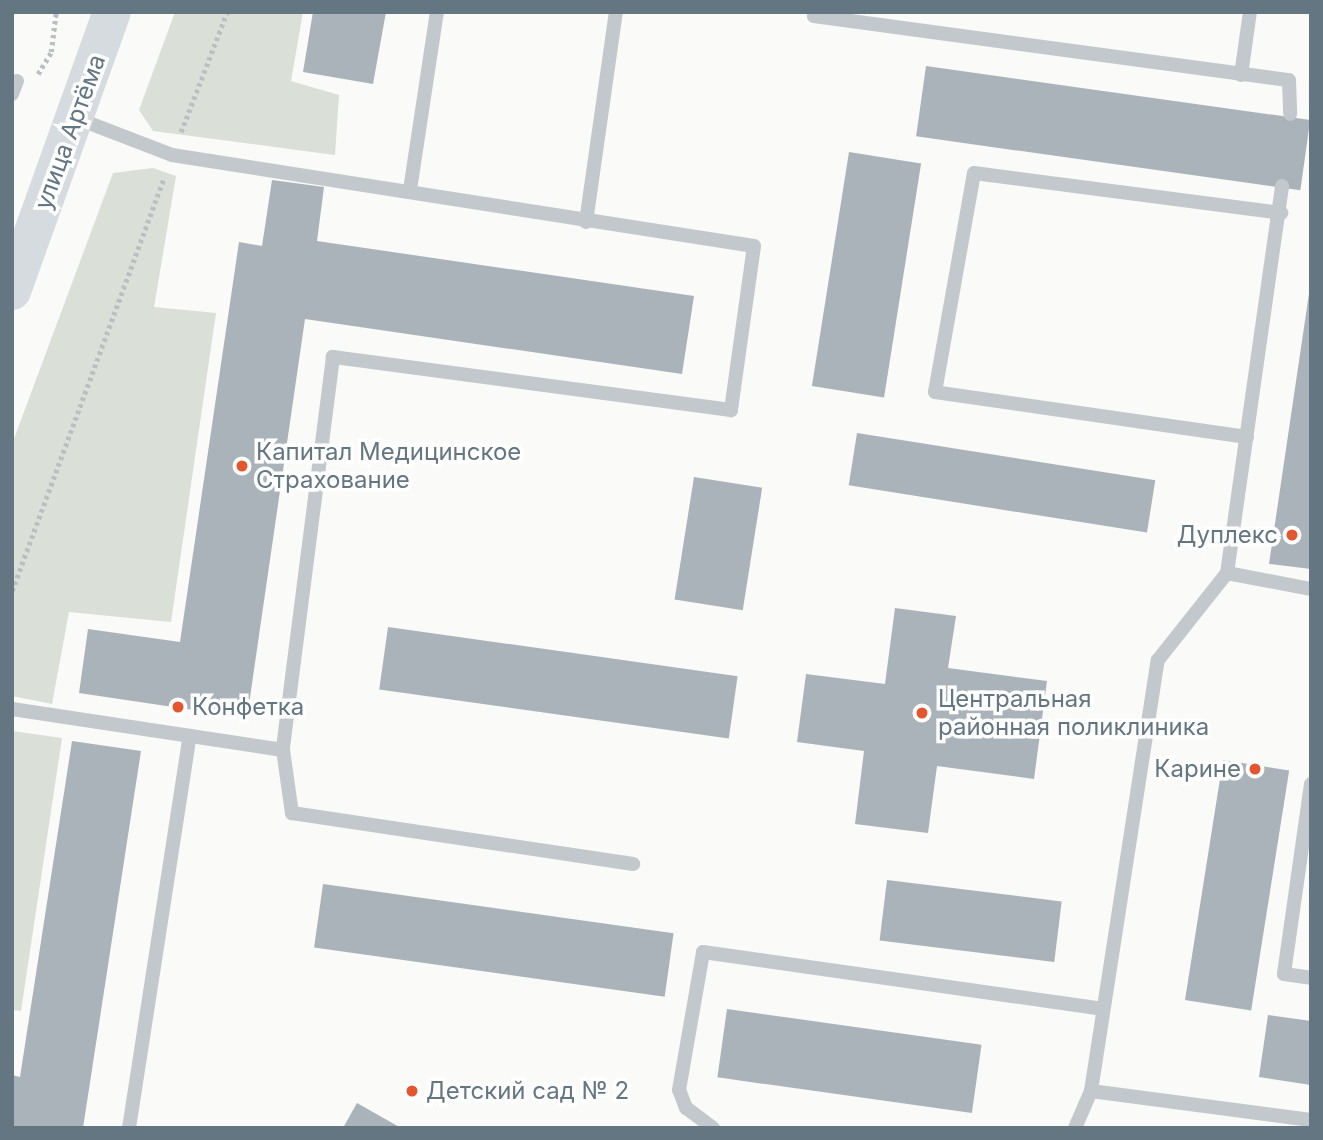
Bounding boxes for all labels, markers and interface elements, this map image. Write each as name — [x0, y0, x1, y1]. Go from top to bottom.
street label: улица Артёма — [29, 51, 111, 213]
place label: Капитал Медицинское Страхование — [256, 438, 521, 494]
marker: Капитал Медицинское Страхование — [234, 458, 250, 474]
place label: Дуплекс — [1177, 521, 1278, 549]
marker: Дуплекс — [1284, 527, 1300, 543]
place label: Центральная районная поликлиника — [938, 685, 1209, 741]
place label: Конфетка — [192, 693, 304, 721]
marker: Конфетка — [170, 699, 186, 715]
marker: Центральная районная поликлиника — [912, 703, 932, 723]
place label: Карине — [1154, 755, 1241, 783]
marker: Карине — [1247, 761, 1263, 777]
place label: Детский сад № 2 — [426, 1077, 629, 1105]
marker: Детский сад № 2 — [404, 1083, 420, 1099]

